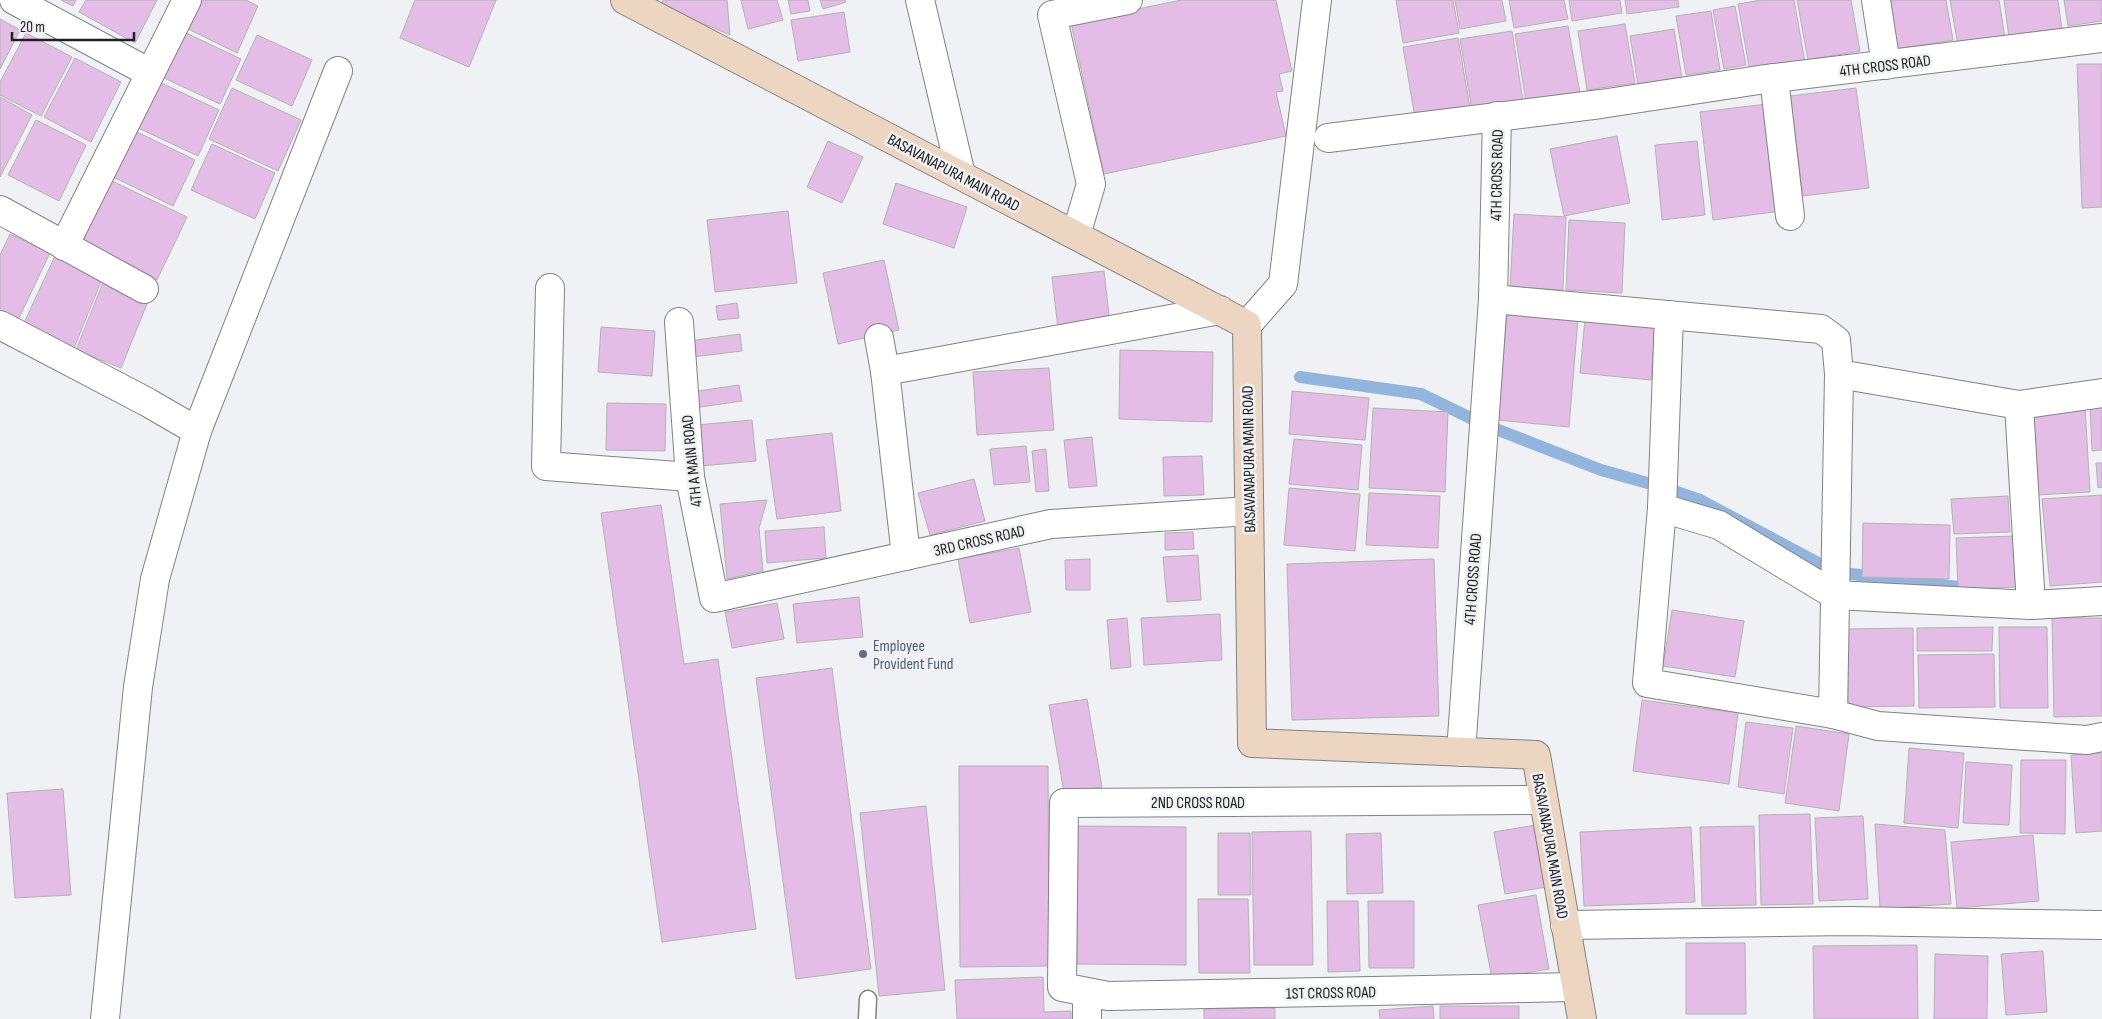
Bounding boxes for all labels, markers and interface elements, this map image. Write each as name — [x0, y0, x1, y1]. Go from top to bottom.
scale bar — [12, 10, 135, 42]
text: 20 m — [20, 18, 45, 37]
street label: 4TH CROSS ROAD — [1839, 51, 1932, 82]
street label: 4TH CROSS ROAD — [1487, 129, 1508, 221]
street label: BASAVANAPURA MAIN ROAD — [884, 130, 1023, 216]
street label: BASAVANAPURA MAIN ROAD — [1239, 385, 1260, 533]
street label: 4TH A MAIN ROAD — [678, 414, 707, 508]
street label: 3RD CROSS ROAD — [932, 522, 1027, 561]
street label: 4TH CROSS ROAD — [1461, 533, 1486, 625]
place label: Employee Provident Fund — [873, 637, 954, 674]
marker: Employee Provident Fund — [857, 648, 869, 660]
street label: BASAVANAPURA MAIN ROAD — [1527, 772, 1572, 921]
street label: 2ND CROSS ROAD — [1151, 794, 1245, 813]
street label: 1ST CROSS ROAD — [1286, 983, 1376, 1004]

